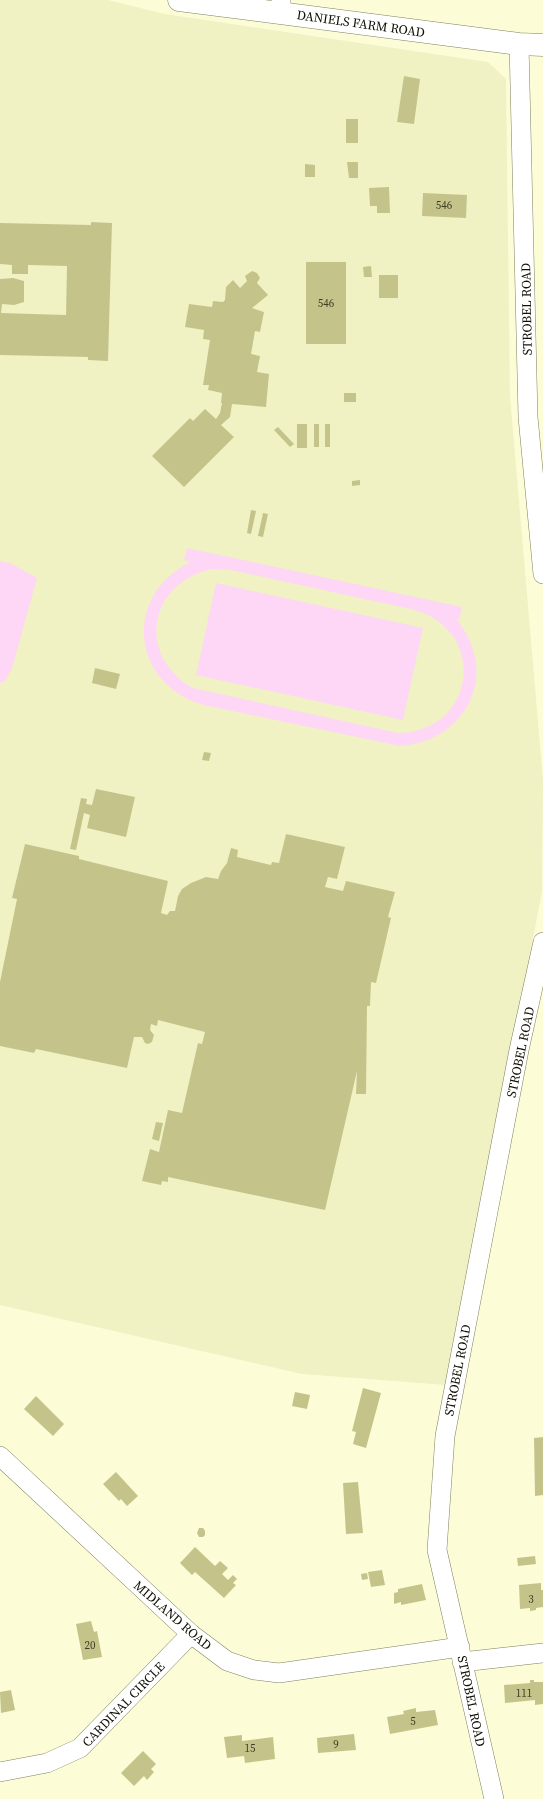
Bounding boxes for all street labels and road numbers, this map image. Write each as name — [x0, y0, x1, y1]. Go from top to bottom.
street label: DANIELS FARM ROAD — [296, 6, 426, 41]
street label: STROBEL ROAD — [517, 263, 536, 355]
street label: STROBEL ROAD — [503, 1005, 538, 1099]
street label: STROBEL ROAD — [440, 1323, 475, 1417]
street label: MIDLAND ROAD — [130, 1577, 215, 1654]
street label: STROBEL ROAD — [454, 1654, 489, 1748]
street label: CARDINAL CIRCLE — [78, 1658, 168, 1751]

